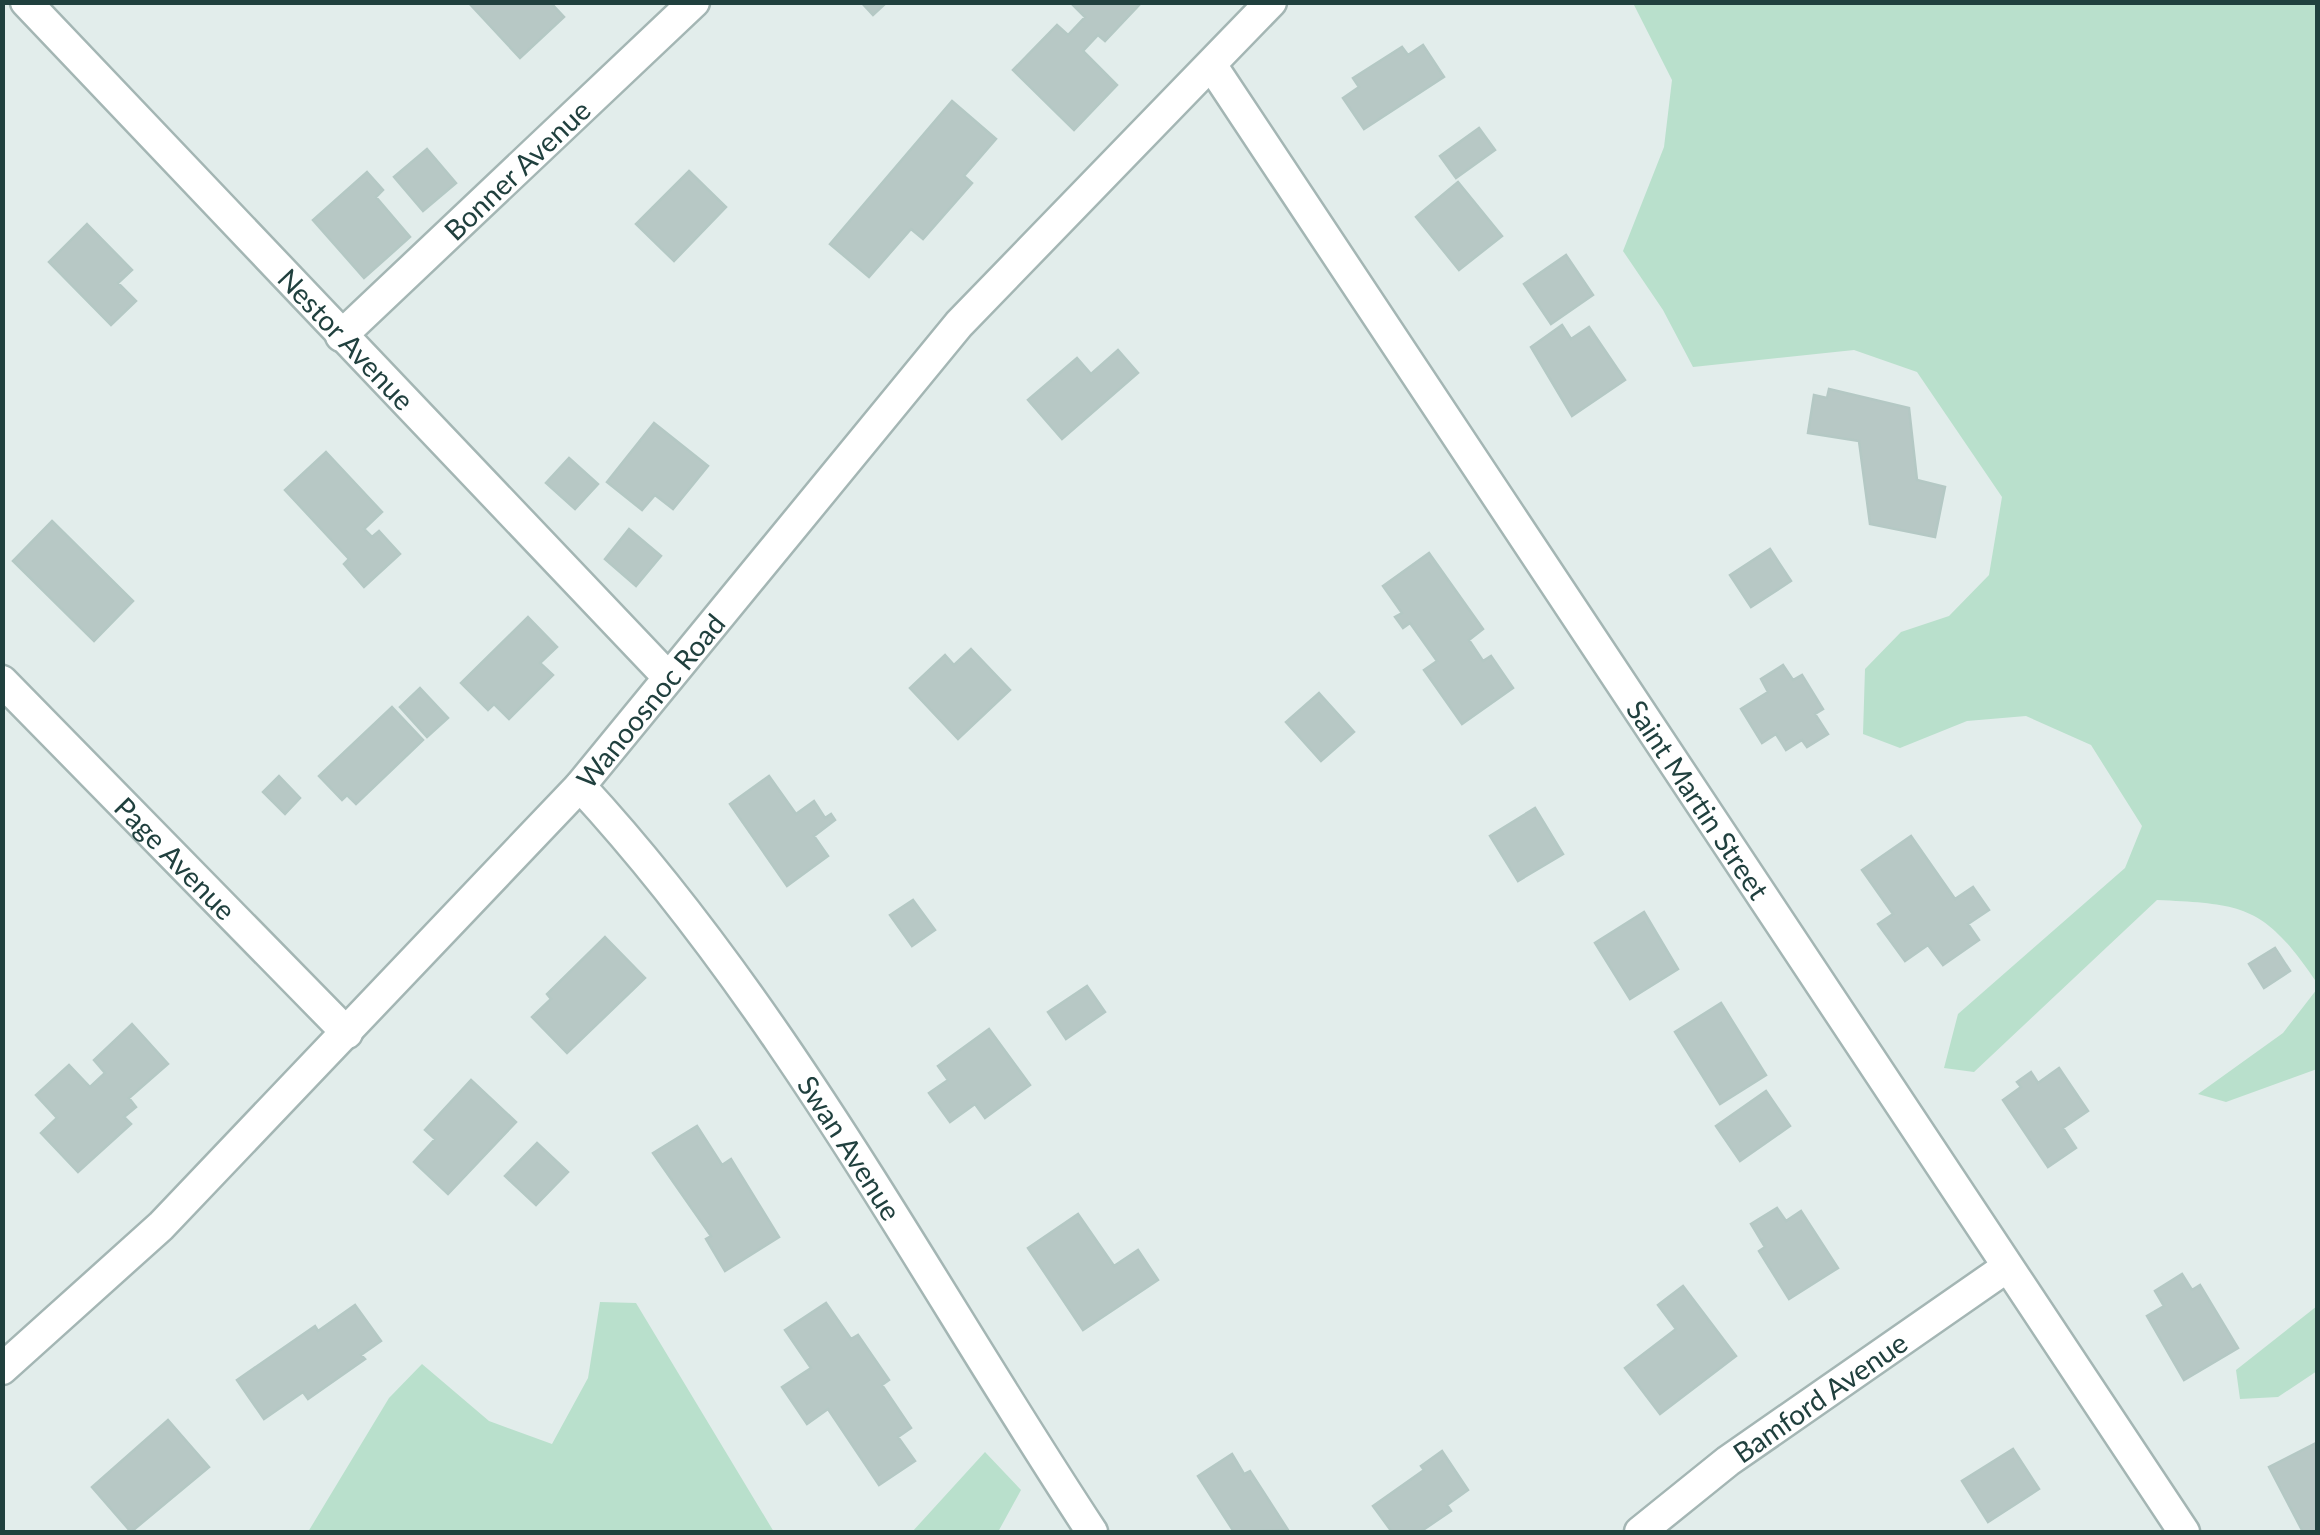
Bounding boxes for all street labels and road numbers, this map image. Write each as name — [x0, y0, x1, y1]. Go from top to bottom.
street label: Bonner Avenue — [437, 93, 597, 247]
street label: Nestor Avenue — [271, 261, 422, 417]
street label: Wanoosnoc Road — [569, 607, 731, 794]
street label: Saint Martin Street — [1620, 693, 1777, 905]
street label: Page Avenue — [108, 790, 243, 927]
street label: Swan Avenue — [791, 1069, 909, 1226]
street label: Bamford Avenue — [1726, 1325, 1913, 1469]

